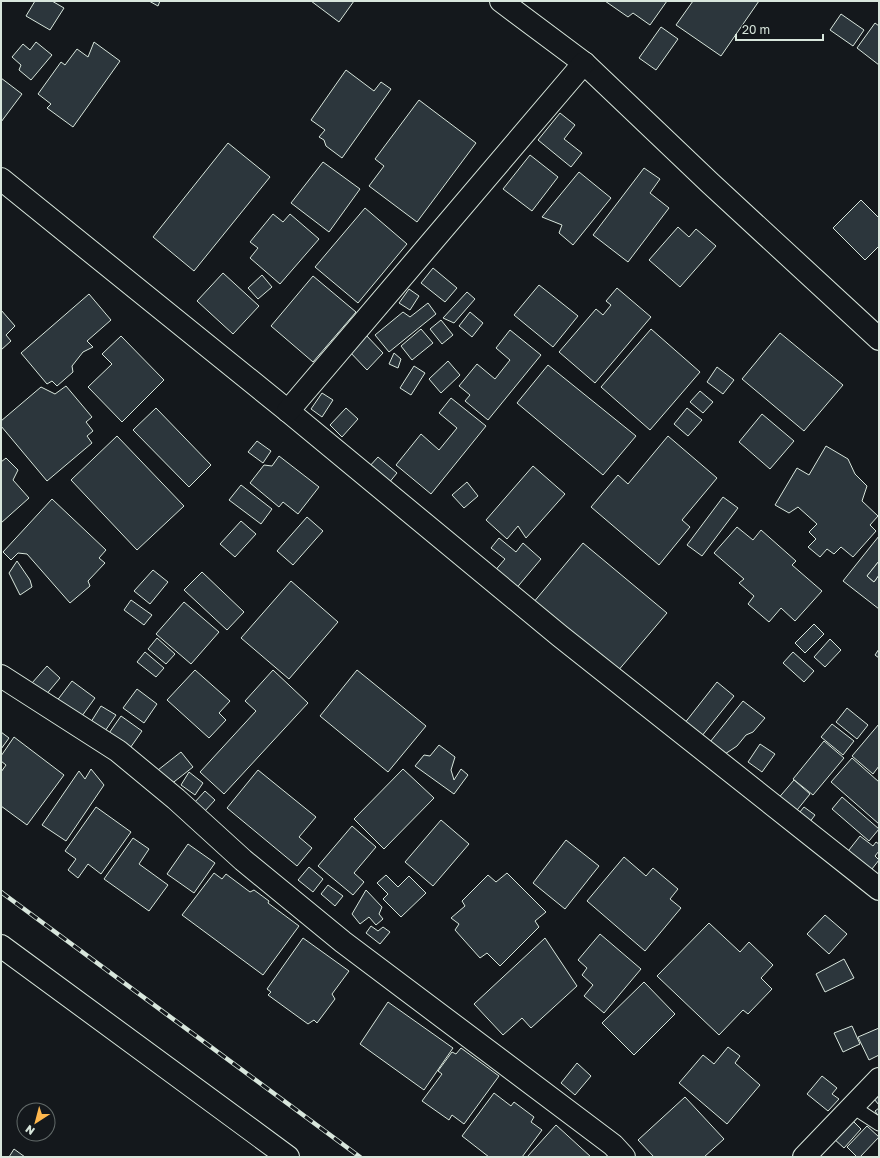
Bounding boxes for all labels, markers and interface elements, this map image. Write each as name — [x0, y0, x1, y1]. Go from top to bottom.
scale bar — [736, 16, 823, 42]
text: 20 m — [742, 22, 770, 37]
north arrow — [16, 1102, 56, 1142]
text: N — [23, 1123, 37, 1138]

